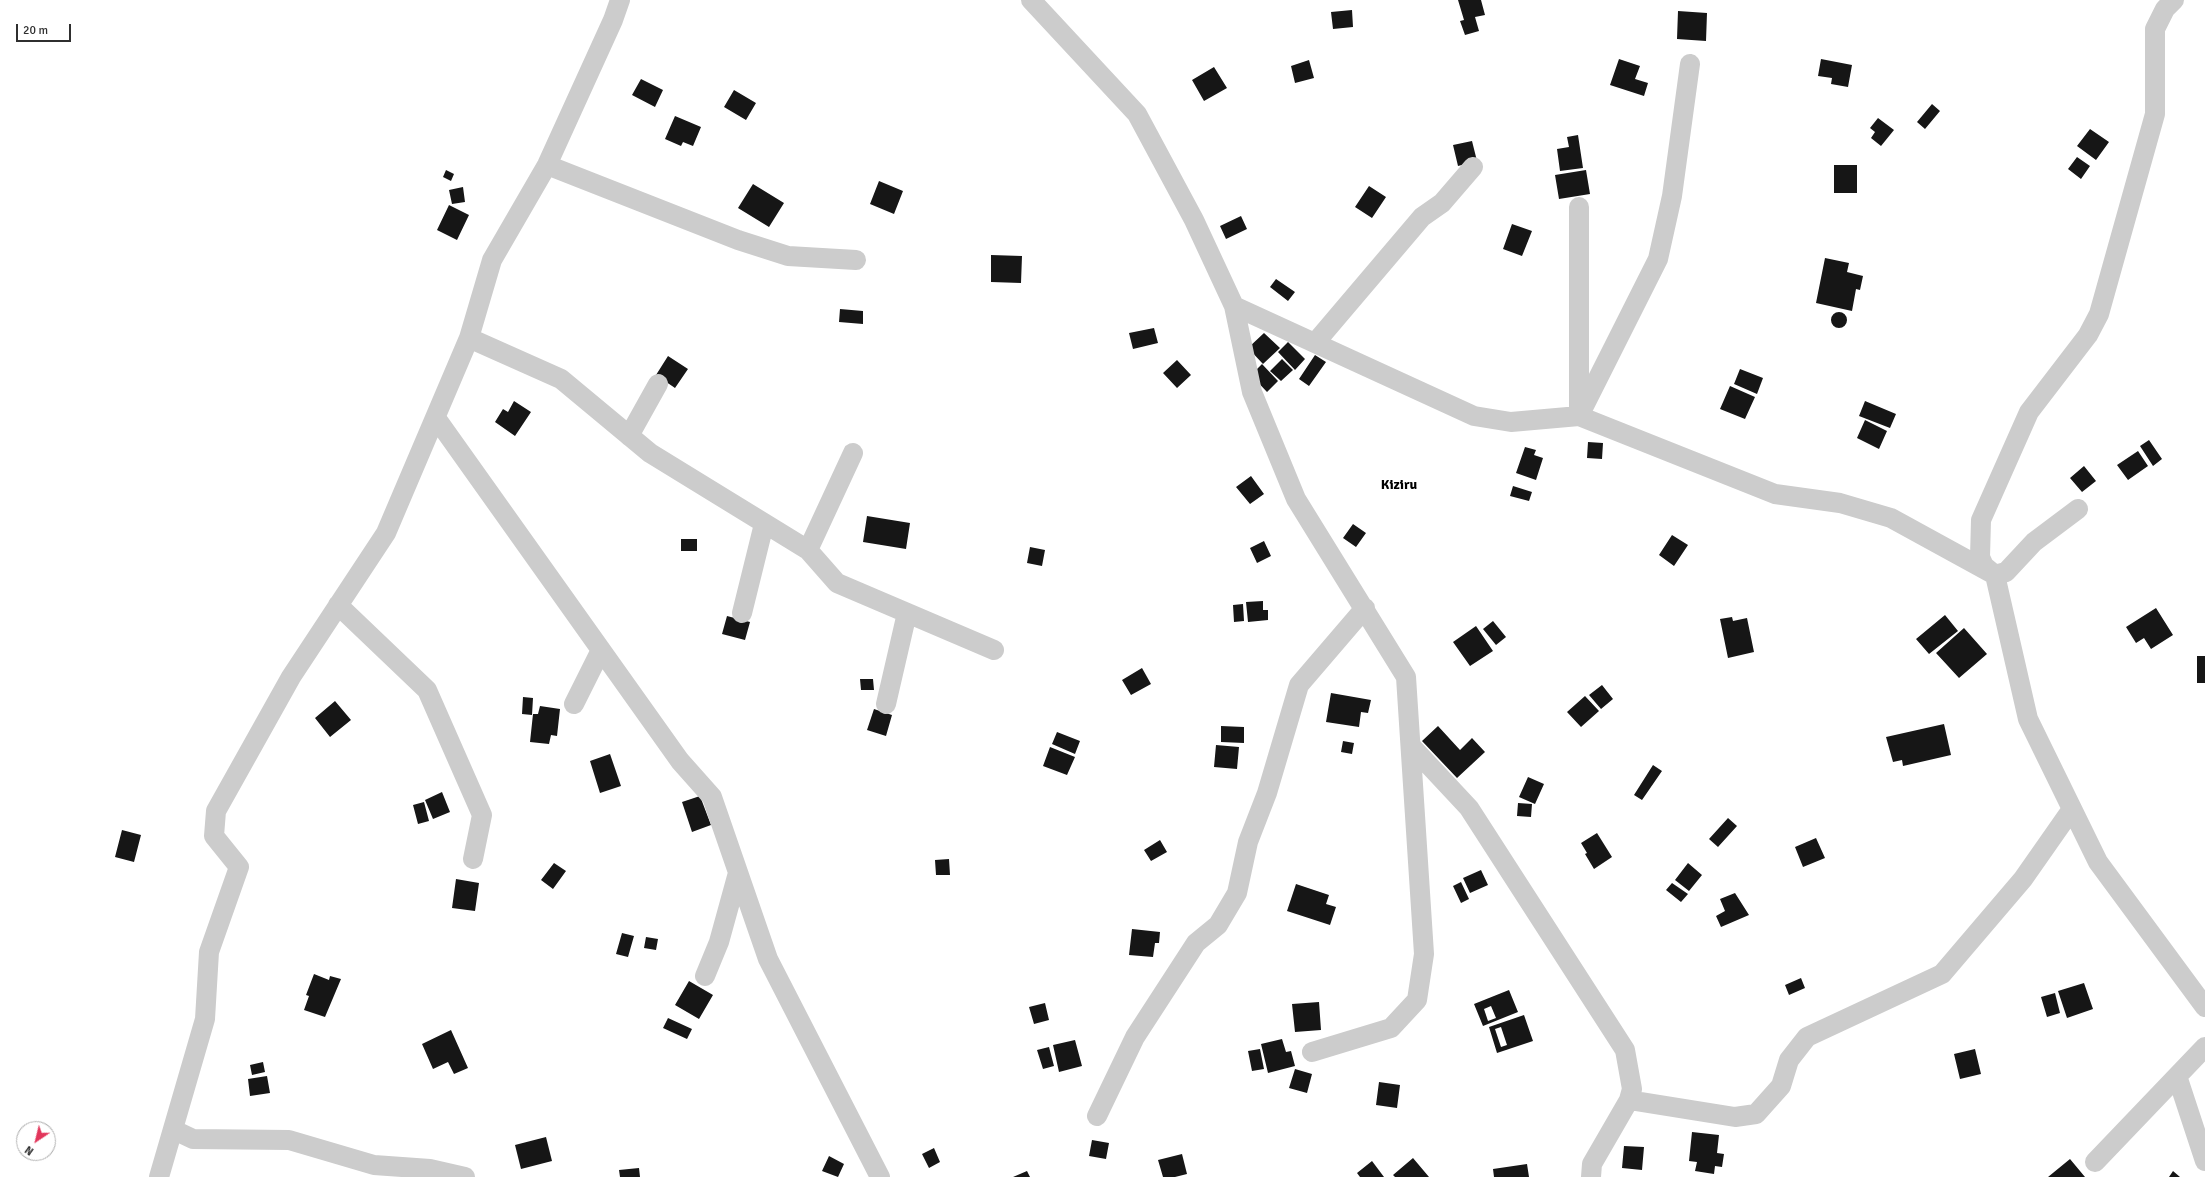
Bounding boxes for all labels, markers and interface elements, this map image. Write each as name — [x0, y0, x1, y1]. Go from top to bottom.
scale bar — [18, 16, 73, 42]
text: 20 m — [23, 23, 48, 38]
district label: Kiziru — [1381, 477, 1417, 493]
north arrow — [16, 1121, 56, 1161]
text: N — [23, 1143, 36, 1158]

